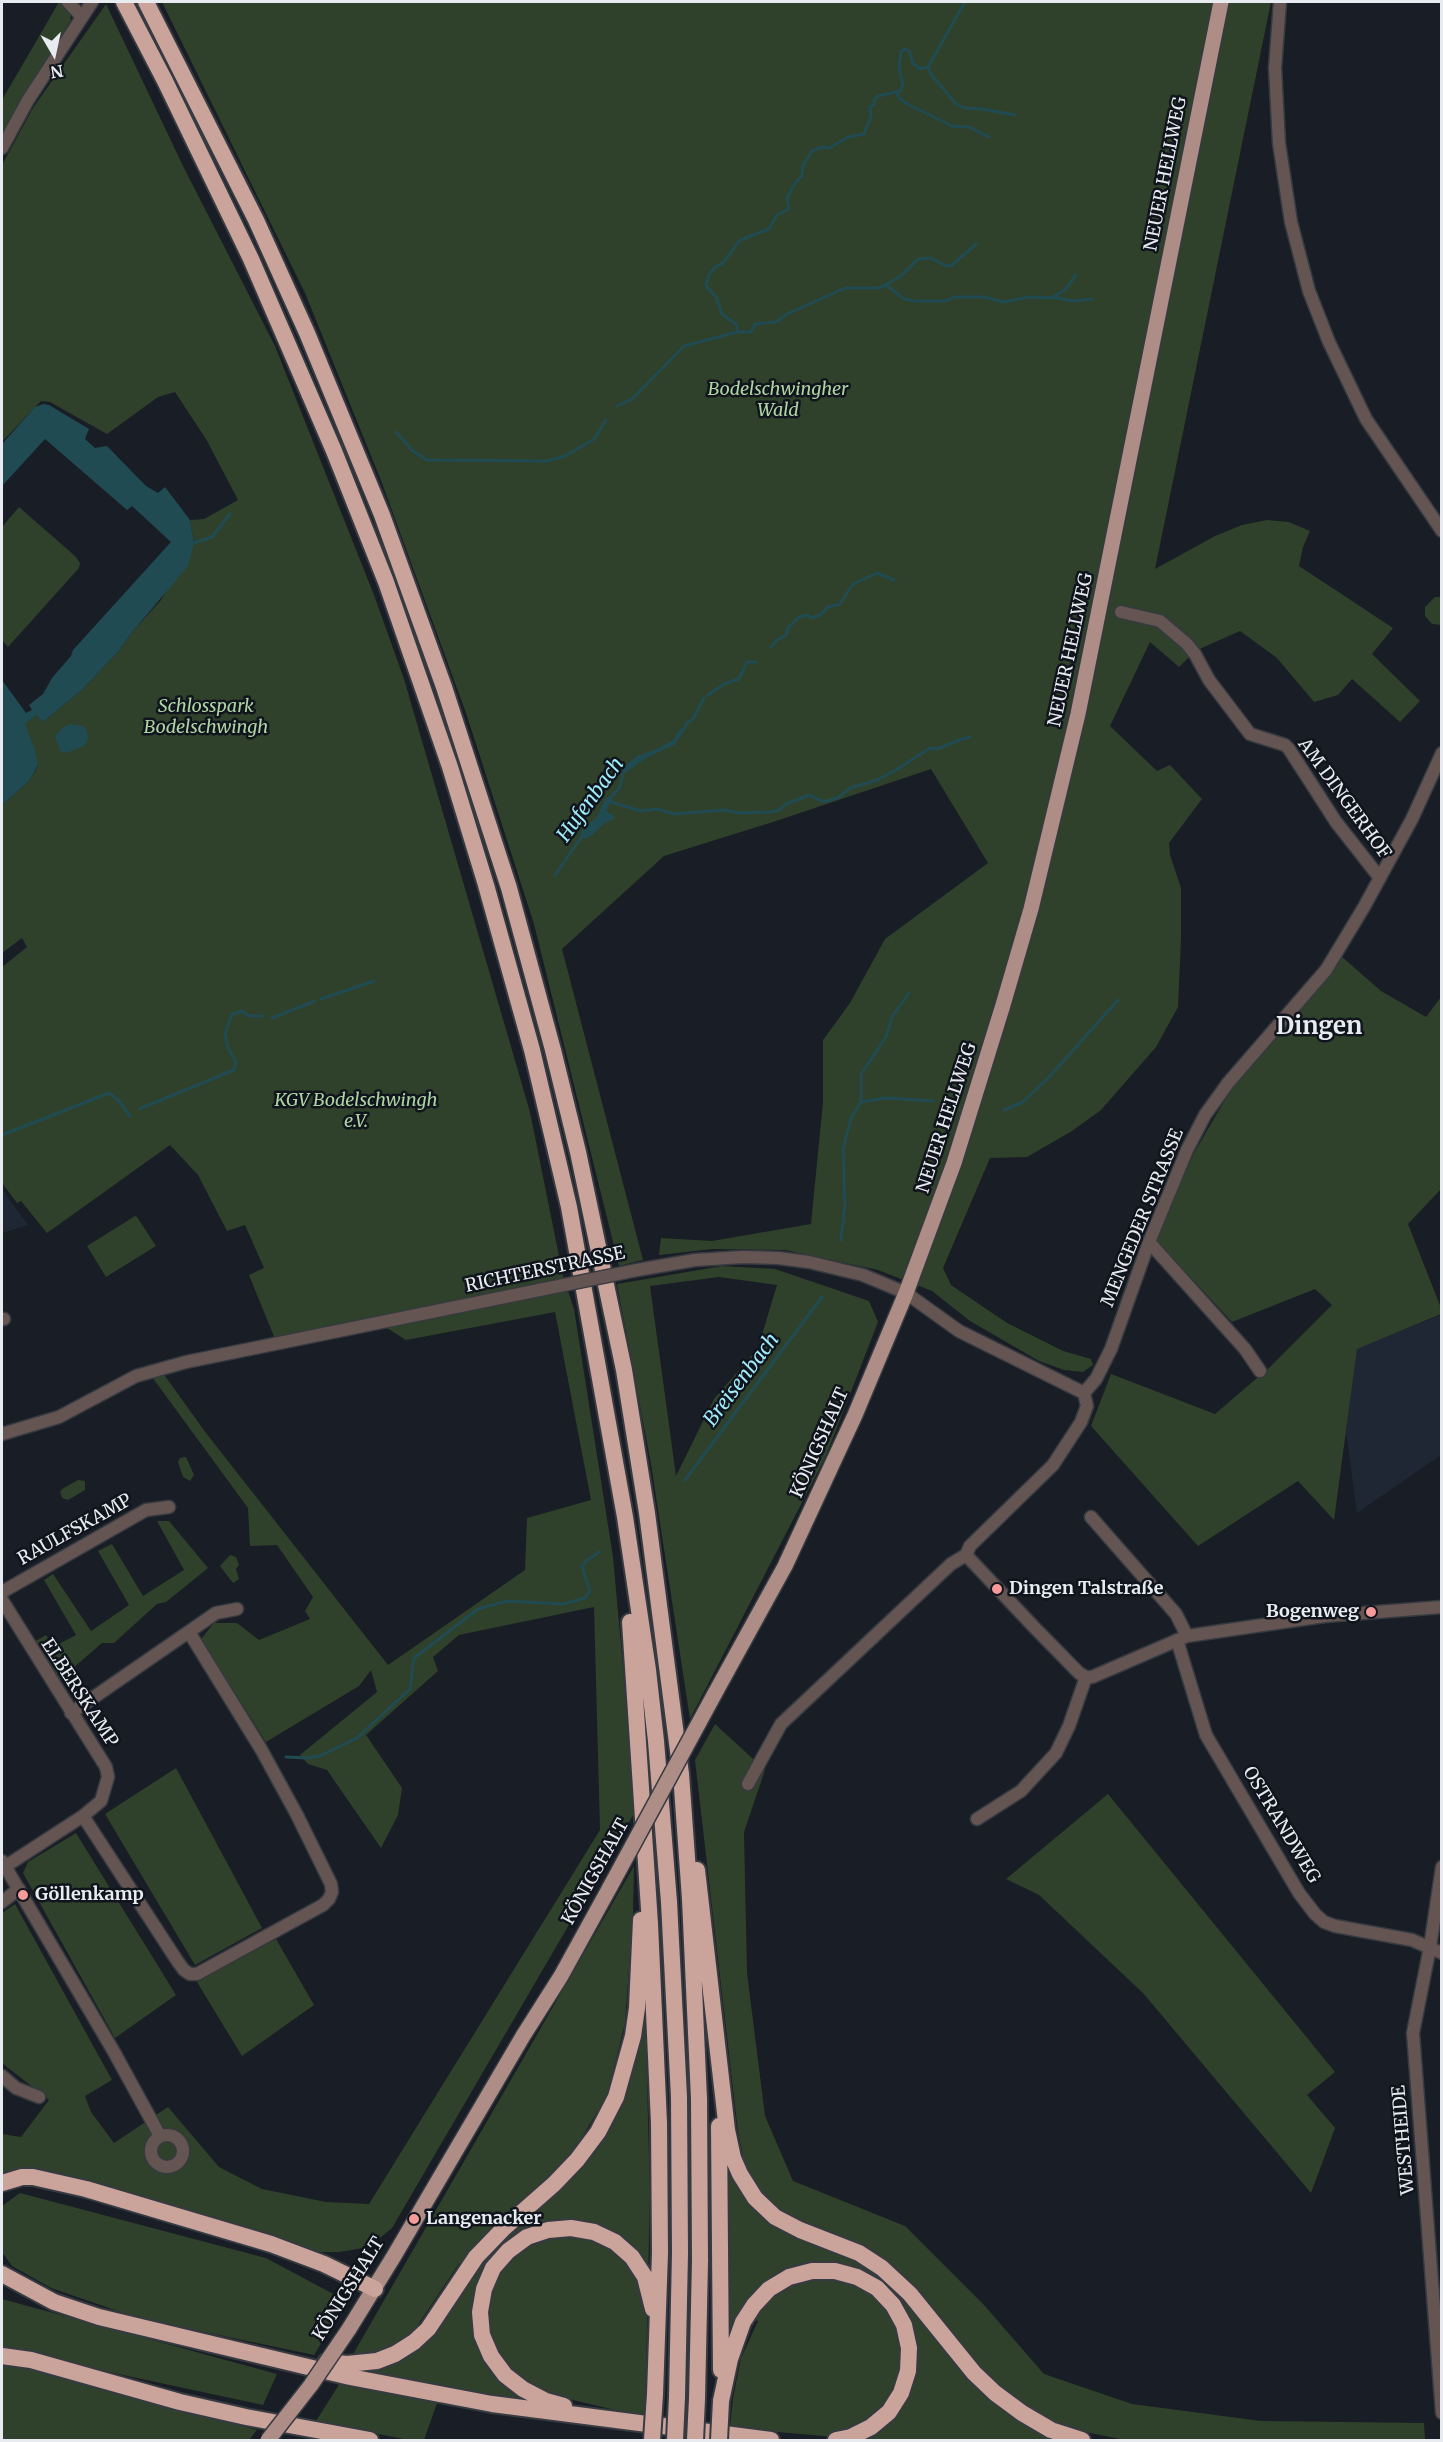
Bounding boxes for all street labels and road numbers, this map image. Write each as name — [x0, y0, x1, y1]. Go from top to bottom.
street label: NEUER HELLWEG — [1140, 95, 1192, 253]
street label: NEUER HELLWEG — [1044, 571, 1098, 729]
street label: AM DINGERHOF — [1293, 734, 1395, 864]
street label: NEUER HELLWEG — [913, 1040, 981, 1196]
street label: MENGEDER STRASSE — [1097, 1126, 1189, 1310]
street label: RICHTERSTRASSE — [463, 1243, 627, 1297]
street label: KÖNIGSHALT — [786, 1385, 854, 1501]
street label: RAULFSKAMP — [14, 1490, 136, 1570]
street label: ELBERSKAMP — [36, 1635, 122, 1751]
street label: OSTRANDWEG — [1238, 1763, 1324, 1887]
street label: KÖNIGSHALT — [558, 1815, 634, 1929]
street label: WESTHEIDE — [1388, 2084, 1420, 2196]
street label: KÖNIGSHALT — [309, 2233, 389, 2345]

